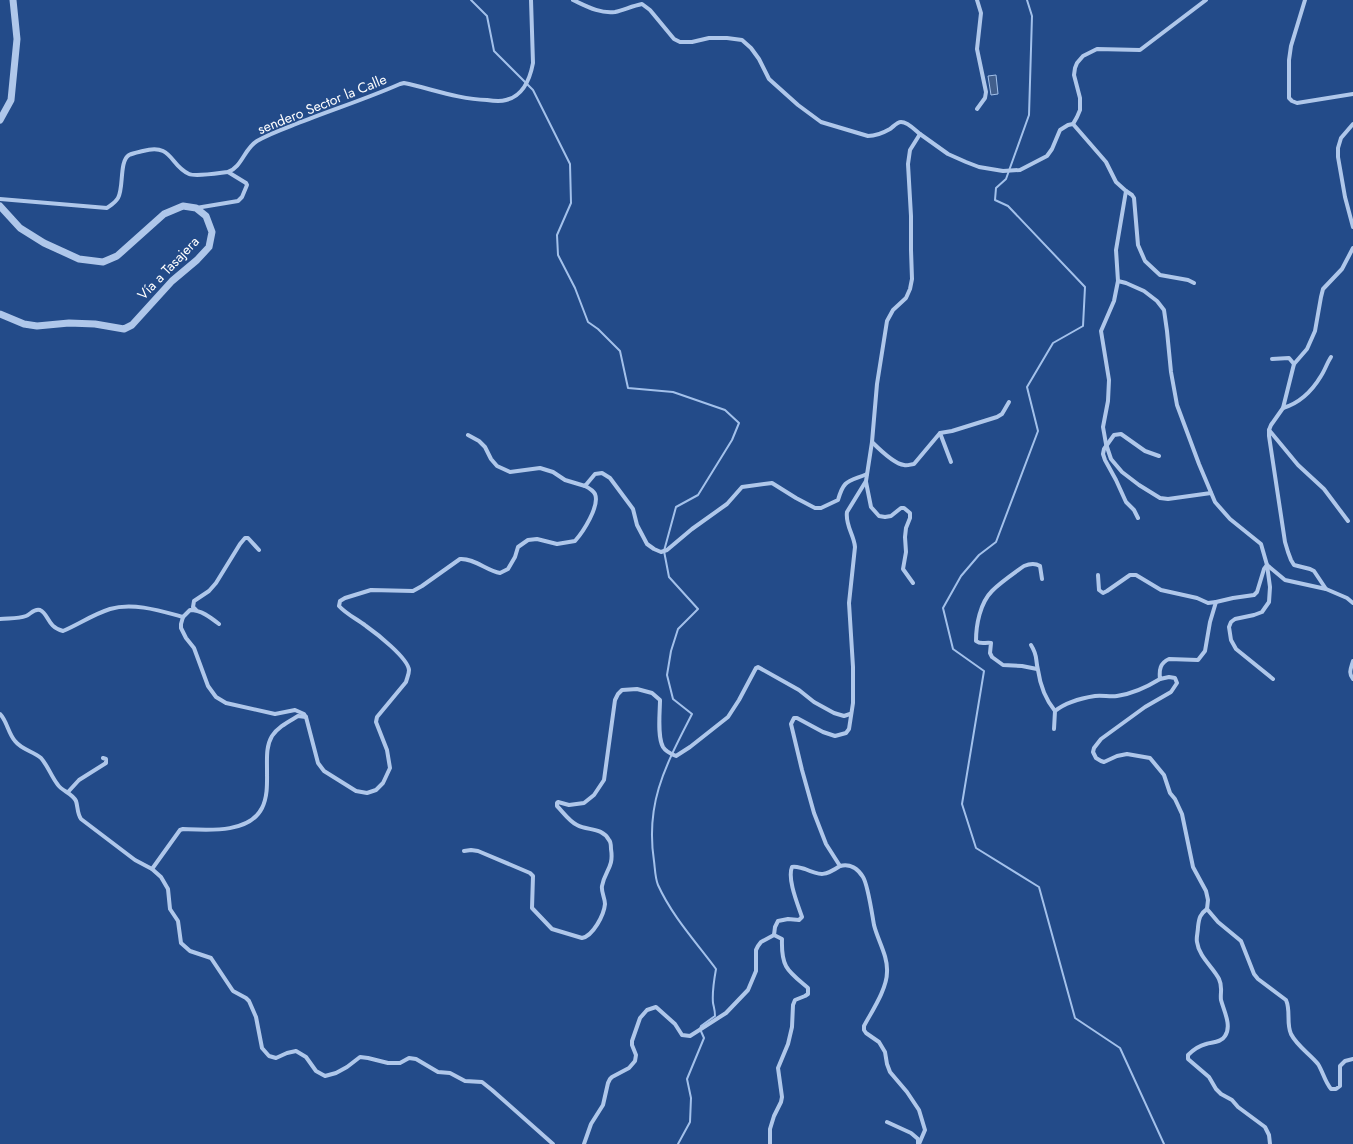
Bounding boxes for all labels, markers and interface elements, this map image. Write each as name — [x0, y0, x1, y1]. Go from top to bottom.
street label: sendero Sector la Calle — [254, 69, 390, 139]
street label: Vía a Tasajera — [133, 232, 203, 304]

